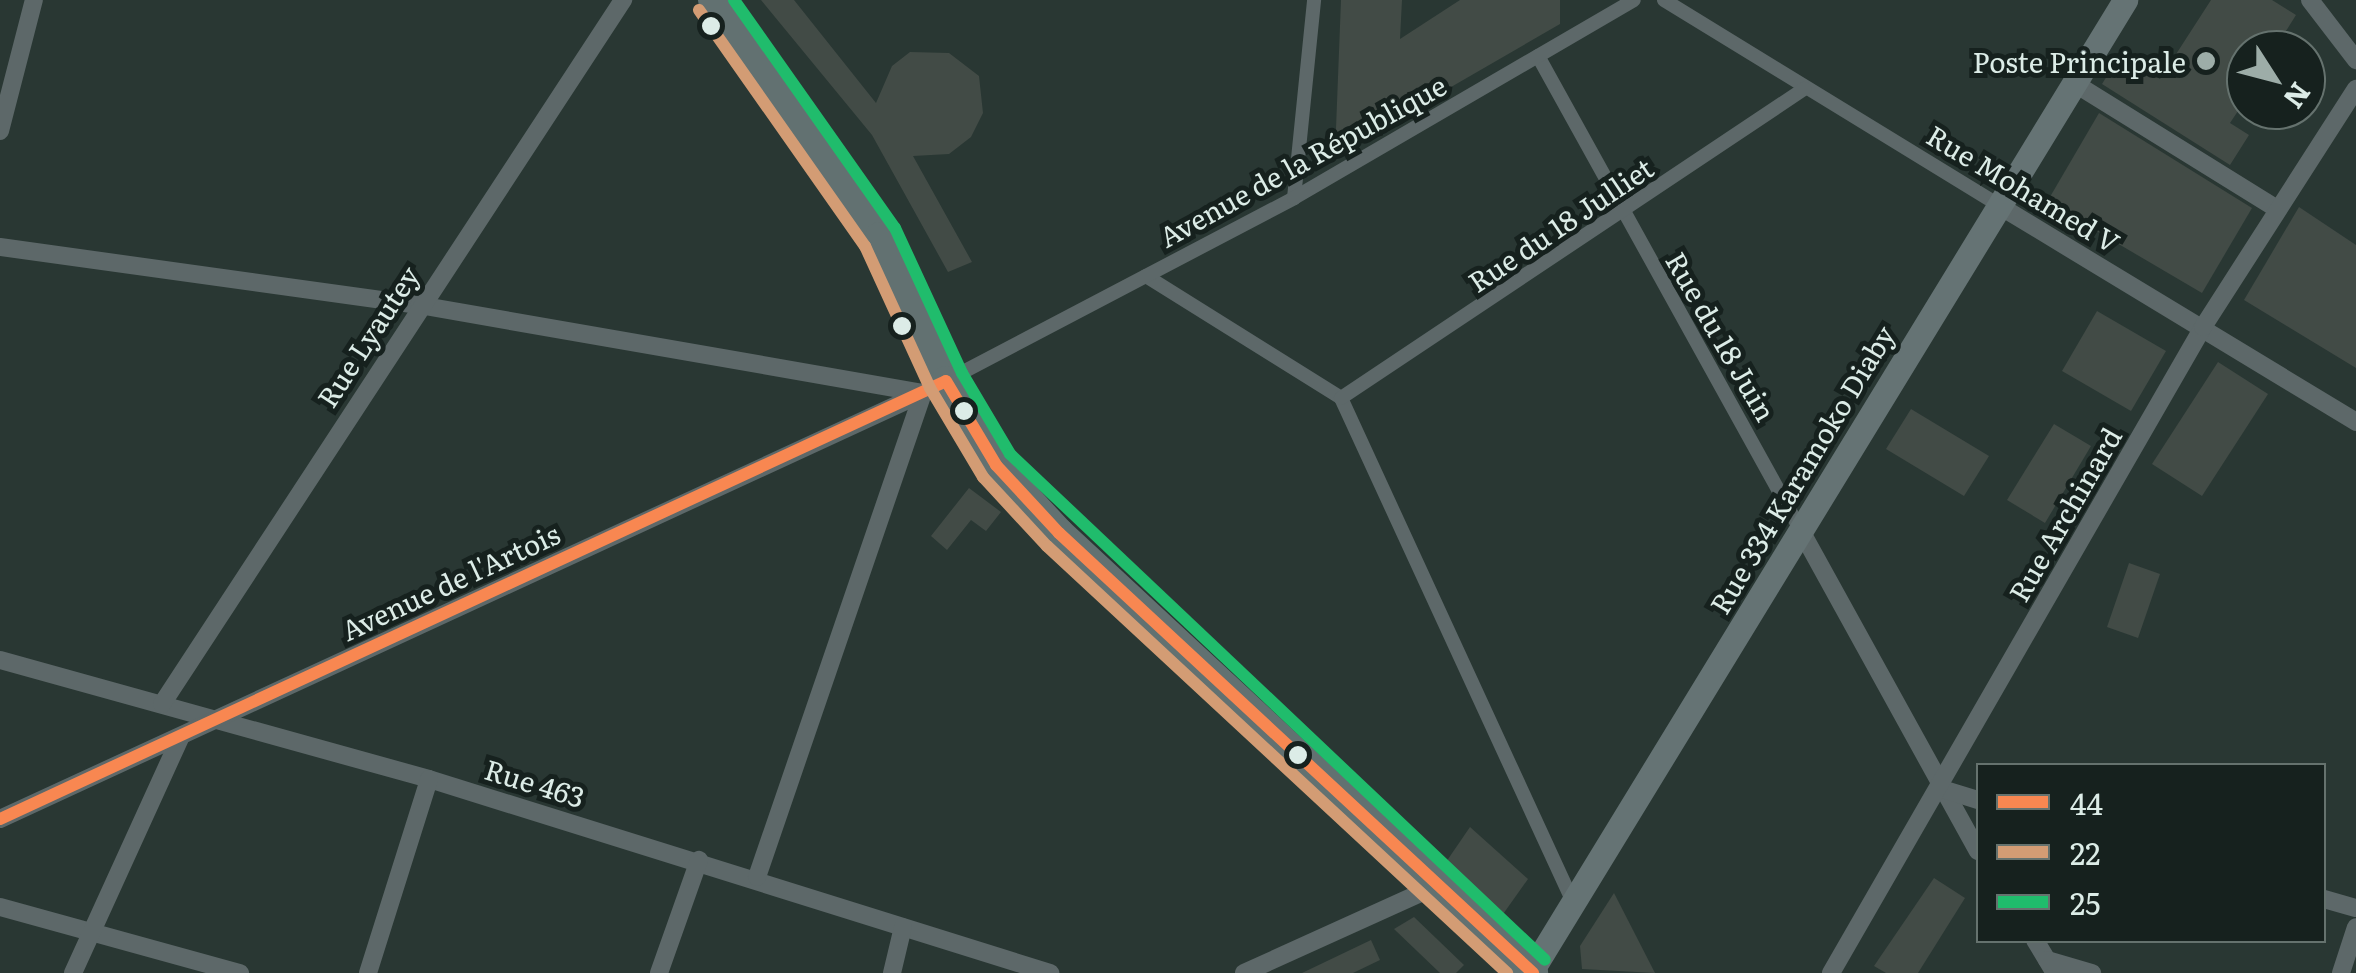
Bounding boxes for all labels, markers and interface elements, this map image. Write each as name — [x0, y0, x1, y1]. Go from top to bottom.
unlabelled marker — [701, 16, 721, 36]
north arrow — [2226, 30, 2326, 130]
place label: Poste Principale — [1972, 44, 2186, 78]
marker: Poste Principale — [2195, 50, 2217, 72]
street label: Avenue de la République — [1153, 67, 1451, 253]
text: N — [2275, 75, 2323, 118]
street label: Rue Mohamed V — [1922, 117, 2126, 259]
street label: Rue du 18 Julliet — [1461, 150, 1659, 298]
street label: Rue du 18 Juin — [1660, 245, 1784, 427]
street label: Rue Lyautey — [309, 259, 425, 413]
unlabelled marker — [892, 316, 912, 336]
street label: Rue 334 Karamoko Diaby — [1702, 319, 1900, 619]
unlabelled marker — [954, 401, 974, 421]
street label: Rue Archinard — [2001, 421, 2127, 607]
street label: Avenue de l'Artois — [335, 516, 565, 646]
unlabelled marker — [1288, 745, 1308, 765]
street label: Rue 463 — [481, 751, 589, 813]
legend — [1976, 763, 2326, 943]
text: 44 — [2070, 780, 2103, 824]
text: 22 — [2070, 830, 2100, 874]
text: 25 — [2070, 880, 2100, 924]

